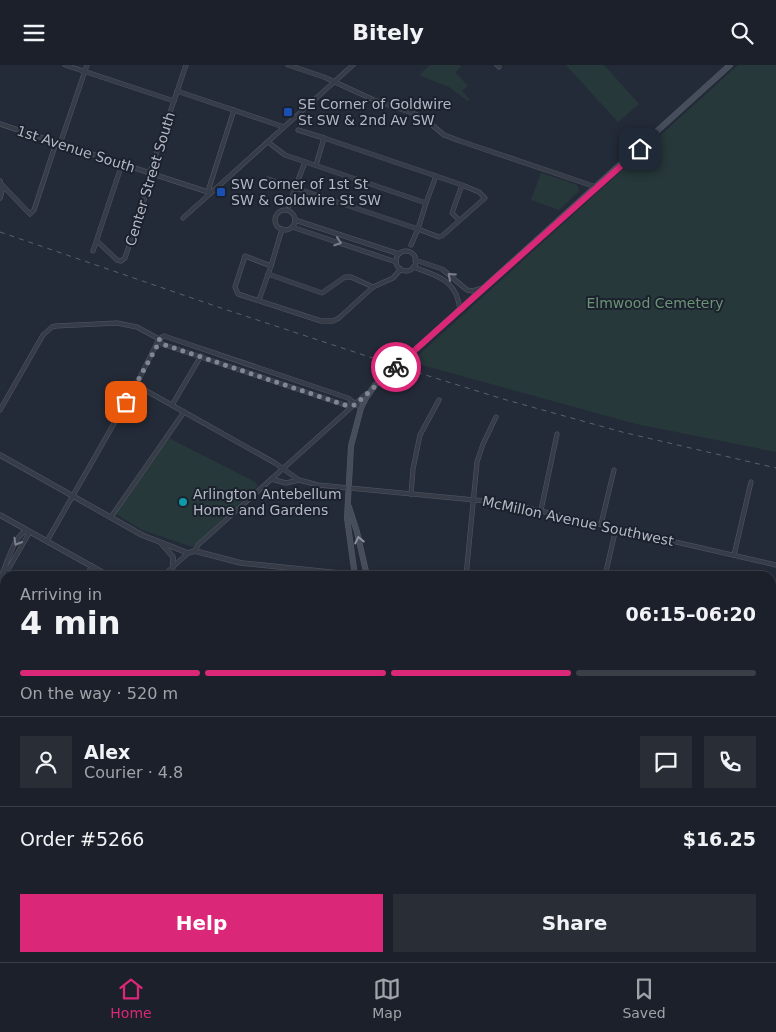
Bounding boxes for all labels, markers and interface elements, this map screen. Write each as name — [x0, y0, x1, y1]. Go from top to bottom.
icon: menu — [20, 19, 48, 47]
icon: search — [728, 19, 756, 47]
text: Bitely — [352, 20, 424, 45]
place label: SE Corner of Goldwire St SW & 2nd Av SW — [298, 96, 451, 128]
marker: SE Corner of Goldwire St SW & 2nd Av SW — [282, 106, 294, 118]
street label: Center Street South — [122, 110, 178, 248]
street label: 1st Avenue South — [15, 122, 137, 176]
pin — [619, 128, 661, 170]
icon: home — [626, 135, 654, 163]
place label: SW Corner of 1st St SW & Goldwire St SW — [231, 176, 381, 208]
marker: SW Corner of 1st St SW & Goldwire St SW — [215, 186, 227, 198]
one-way arrow — [333, 236, 342, 246]
one-way arrow — [448, 273, 457, 282]
park label: Elmwood Cemetery — [586, 295, 724, 311]
courier — [371, 342, 421, 392]
icon: bike — [382, 353, 410, 381]
pin — [105, 381, 147, 423]
icon: bag — [112, 388, 140, 416]
place label: Arlington Antebellum Home and Gardens — [193, 486, 342, 518]
street label: McMillon Avenue Southwest — [481, 493, 676, 549]
marker: Arlington Antebellum Home and Gardens — [177, 496, 189, 508]
one-way arrow — [354, 536, 365, 545]
one-way arrow — [13, 537, 23, 546]
text: Arriving in — [20, 585, 102, 604]
text: 06:15–06:20 — [626, 603, 756, 625]
text: 4 min — [20, 604, 121, 642]
text: On the way · 520 m — [20, 684, 178, 703]
button: person — [20, 736, 72, 788]
button: chat — [640, 736, 692, 788]
button: phone — [704, 736, 756, 788]
text: Alex — [84, 741, 130, 763]
text: Courier · 4.8 — [84, 763, 183, 782]
text: Order #5266 — [20, 828, 144, 850]
text: $16.25 — [683, 828, 756, 850]
button: Help — [20, 894, 383, 952]
button: Share — [393, 894, 756, 952]
tab: Home — [110, 975, 152, 1021]
tab: Map — [372, 975, 402, 1021]
tab: Saved — [622, 975, 666, 1021]

